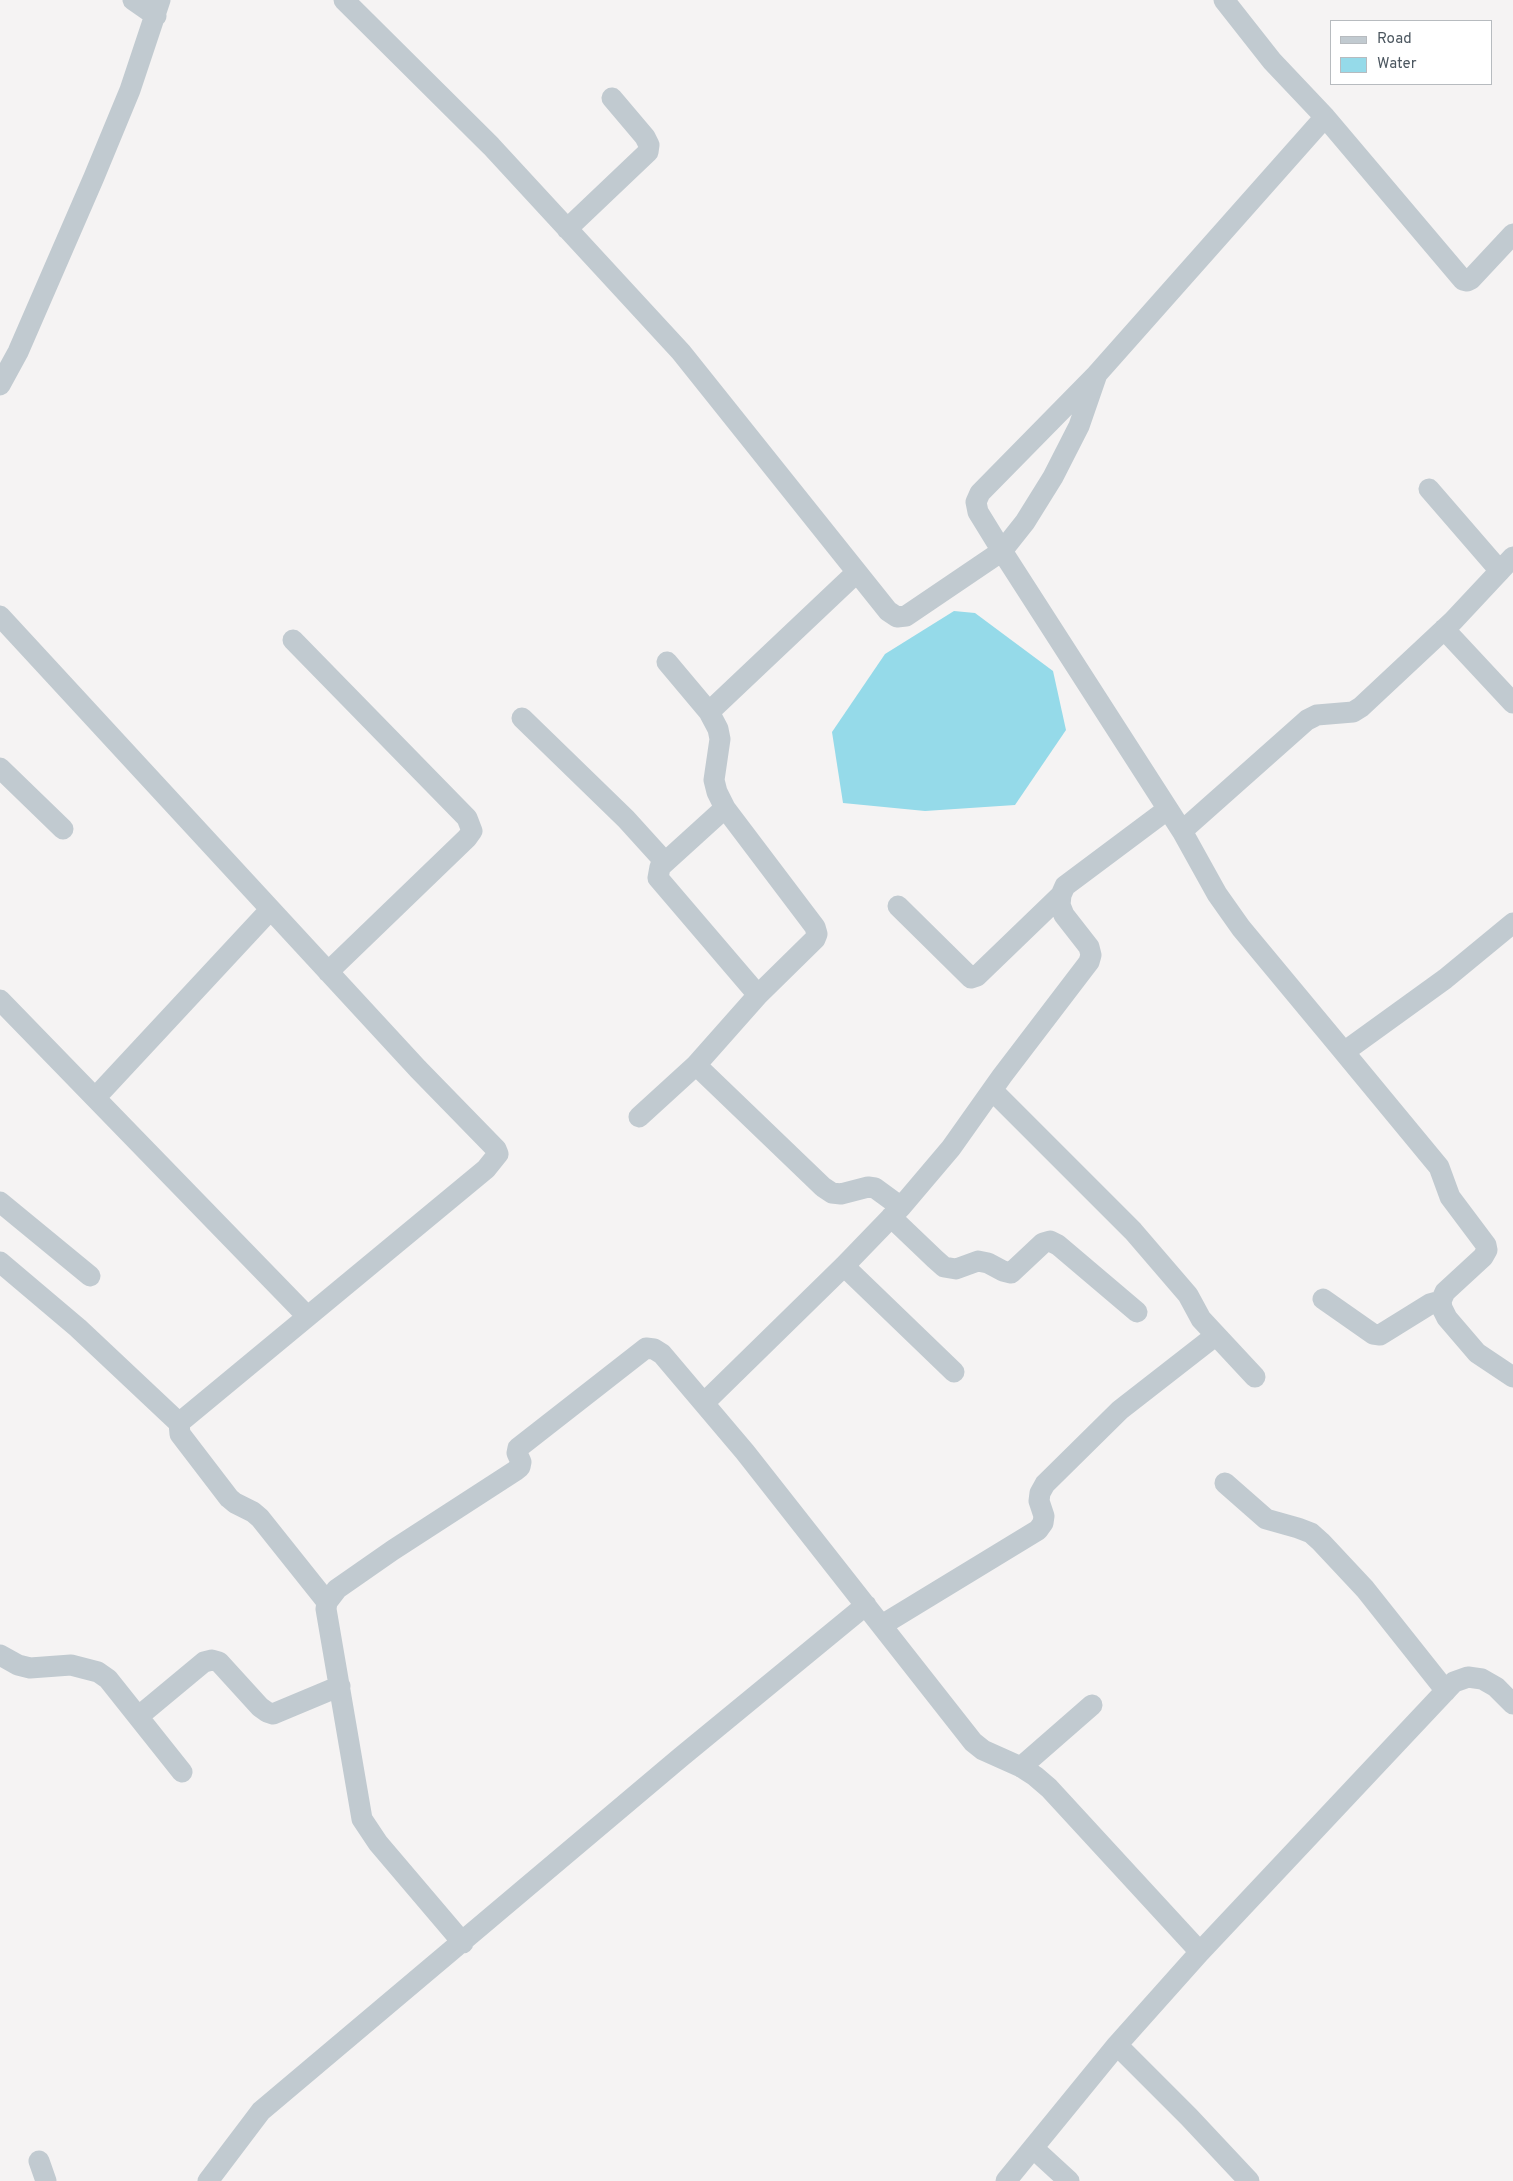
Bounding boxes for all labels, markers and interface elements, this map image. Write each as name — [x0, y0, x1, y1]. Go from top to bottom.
legend — [1330, 20, 1493, 85]
text: Road — [1377, 30, 1412, 49]
text: Water — [1377, 55, 1416, 74]

